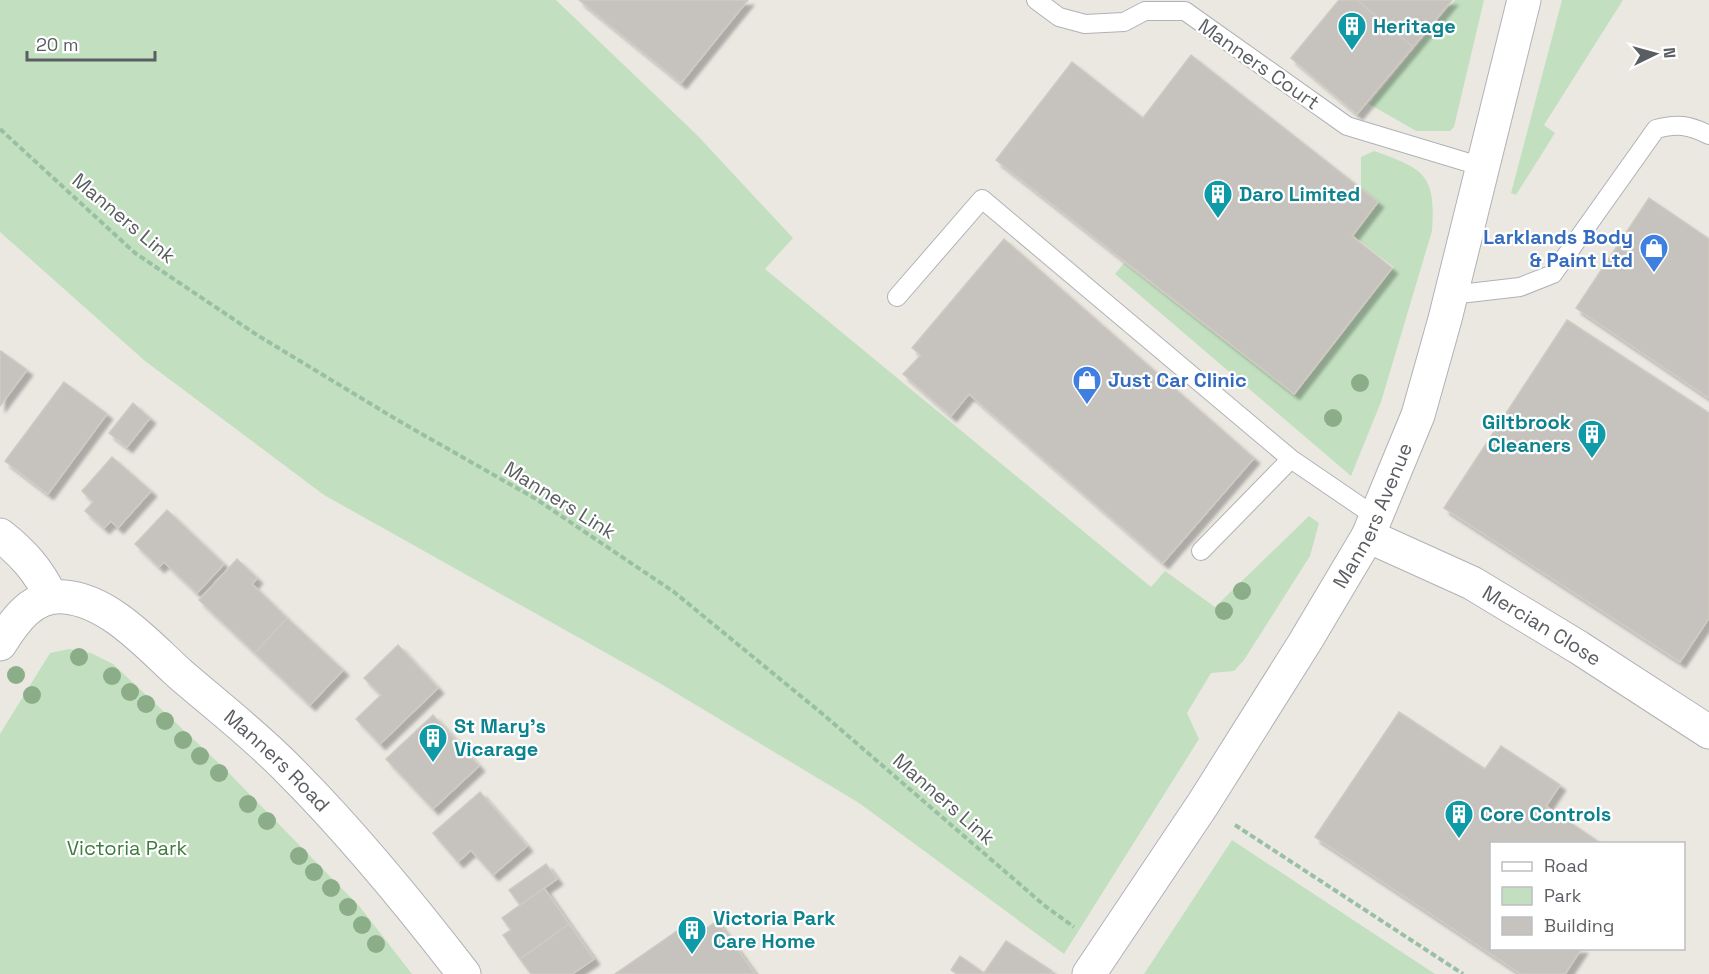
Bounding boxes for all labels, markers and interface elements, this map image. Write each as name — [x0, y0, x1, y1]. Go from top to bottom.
building icon: Heritage — [1336, 10, 1368, 52]
street label: Manners Court — [1193, 13, 1325, 115]
place label: Heritage — [1373, 13, 1456, 39]
scale bar — [27, 24, 154, 62]
north arrow — [1625, 24, 1685, 84]
text: 20 m — [36, 33, 79, 56]
text: N — [1659, 46, 1680, 59]
street label: Manners Link — [67, 167, 181, 269]
building icon: Daro Limited — [1202, 178, 1234, 220]
place label: Daro Limited — [1239, 181, 1360, 207]
place label: Larklands Body & Paint Ltd — [1483, 224, 1633, 273]
shop icon: Larklands Body & Paint Ltd — [1638, 232, 1670, 274]
shop icon: Just Car Clinic — [1071, 364, 1103, 406]
place label: Just Car Clinic — [1108, 367, 1247, 393]
place label: Giltbrook Cleaners — [1482, 409, 1571, 458]
building icon: Giltbrook Cleaners — [1576, 418, 1608, 460]
street label: Manners Avenue — [1327, 439, 1418, 593]
street label: Manners Link — [499, 455, 621, 545]
street label: Mercian Close — [1478, 579, 1606, 672]
street label: Manners Road — [219, 704, 336, 817]
place label: St Mary's Vicarage — [454, 713, 546, 762]
building icon: St Mary's Vicarage — [417, 722, 449, 764]
street label: Manners Link — [888, 748, 1001, 851]
building icon: Core Controls — [1443, 798, 1475, 840]
place label: Core Controls — [1480, 801, 1611, 827]
park label: Victoria Park — [67, 835, 188, 861]
legend — [1490, 842, 1685, 950]
text: Road — [1544, 854, 1588, 877]
text: Park — [1544, 884, 1582, 907]
place label: Victoria Park Care Home — [713, 905, 836, 954]
building icon: Victoria Park Care Home — [676, 914, 708, 956]
text: Building — [1544, 914, 1614, 937]

